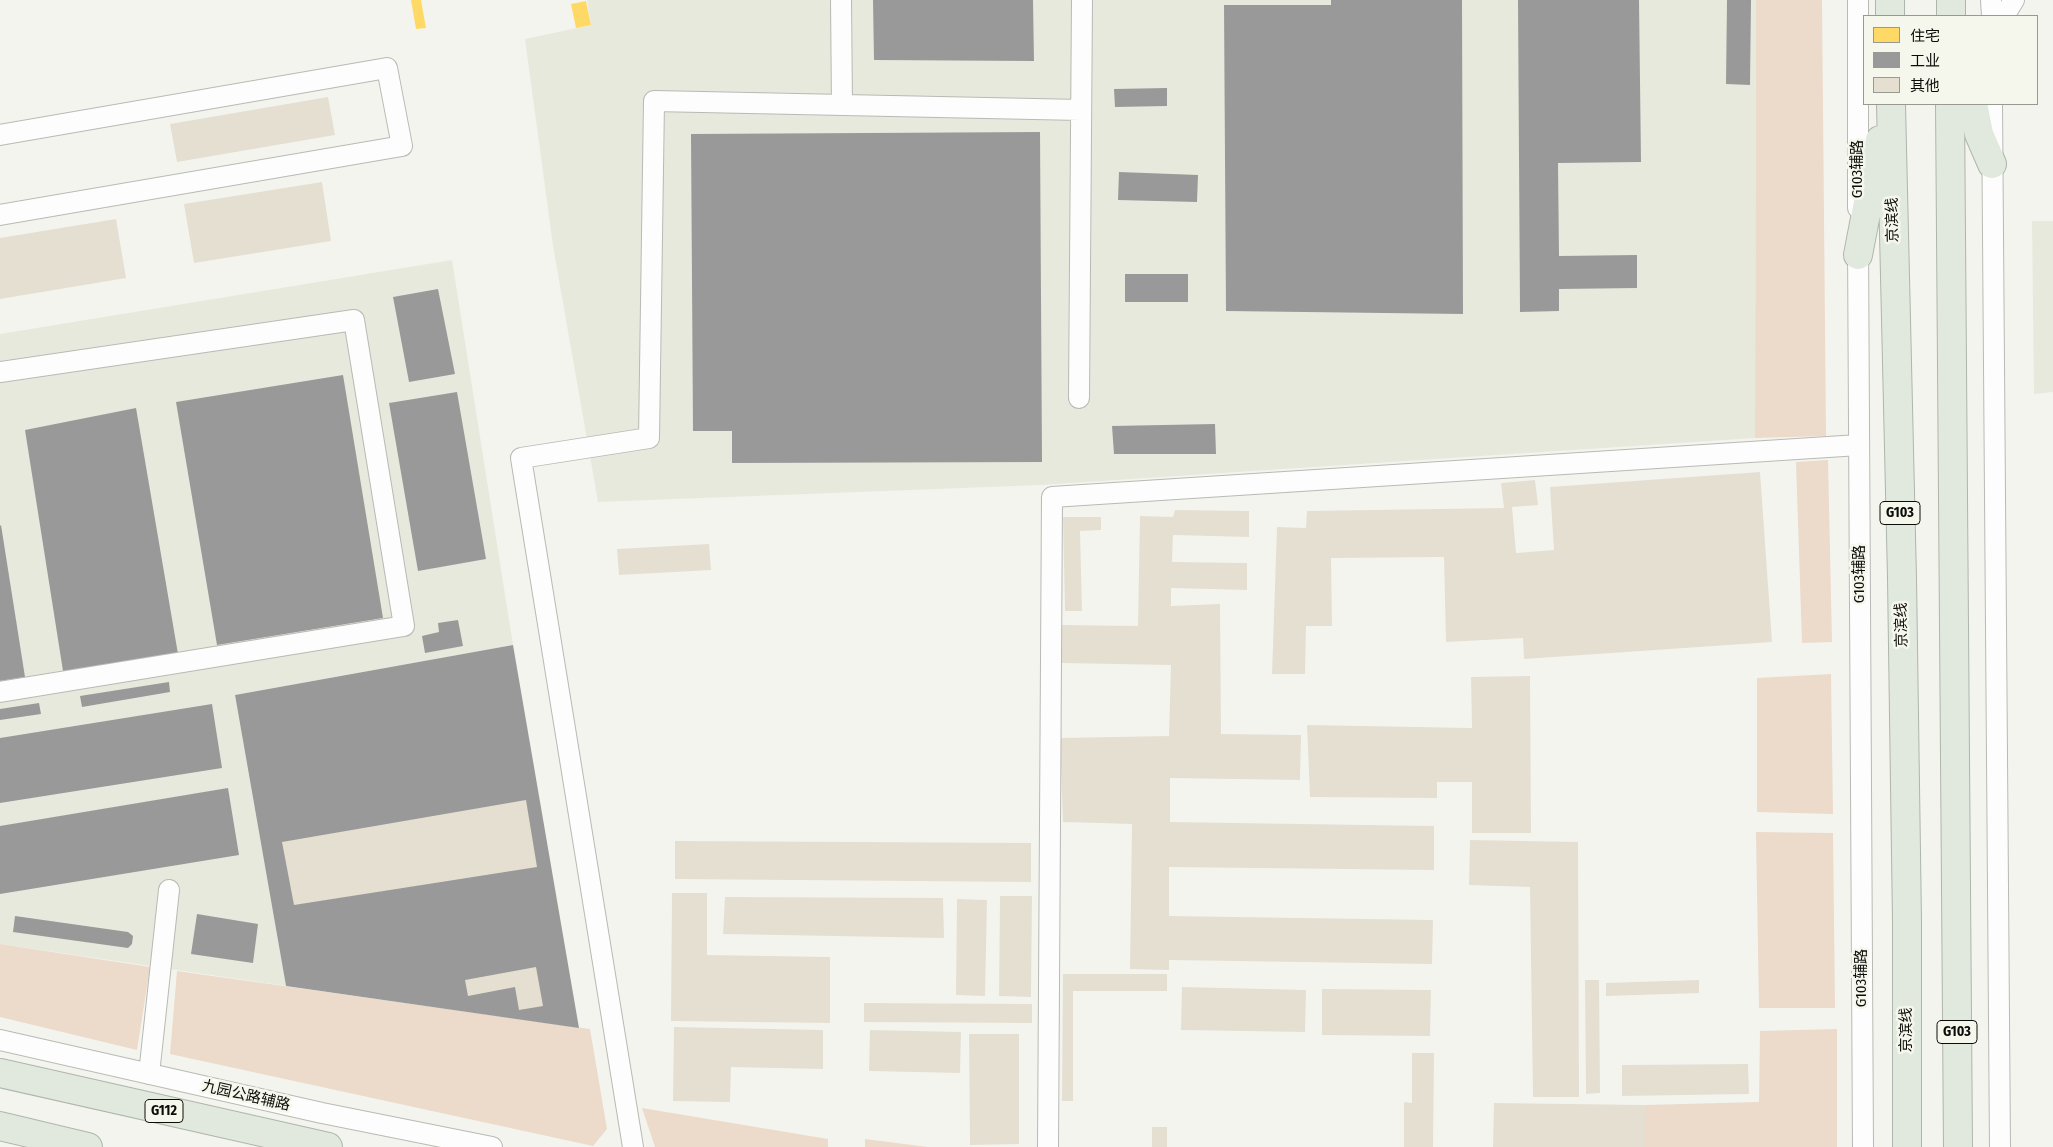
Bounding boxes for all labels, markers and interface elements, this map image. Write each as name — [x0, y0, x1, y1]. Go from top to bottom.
legend — [1863, 15, 2038, 105]
text: 住宅 — [1910, 27, 1940, 45]
text: 工业 — [1910, 52, 1940, 70]
text: 其他 — [1910, 77, 1940, 95]
street label: G103辅路 — [1849, 140, 1867, 198]
street label: 京滨线 — [1884, 197, 1902, 243]
road number: G103 — [1880, 502, 1920, 524]
street label: G103辅路 — [1851, 545, 1869, 603]
street label: 京滨线 — [1893, 602, 1911, 648]
street label: G103辅路 — [1853, 949, 1871, 1007]
street label: 京滨线 — [1898, 1008, 1916, 1052]
road number: G103 — [1937, 1020, 1977, 1044]
street label: 九园公路辅路 — [200, 1077, 292, 1115]
road number: G112 — [145, 1100, 183, 1122]

